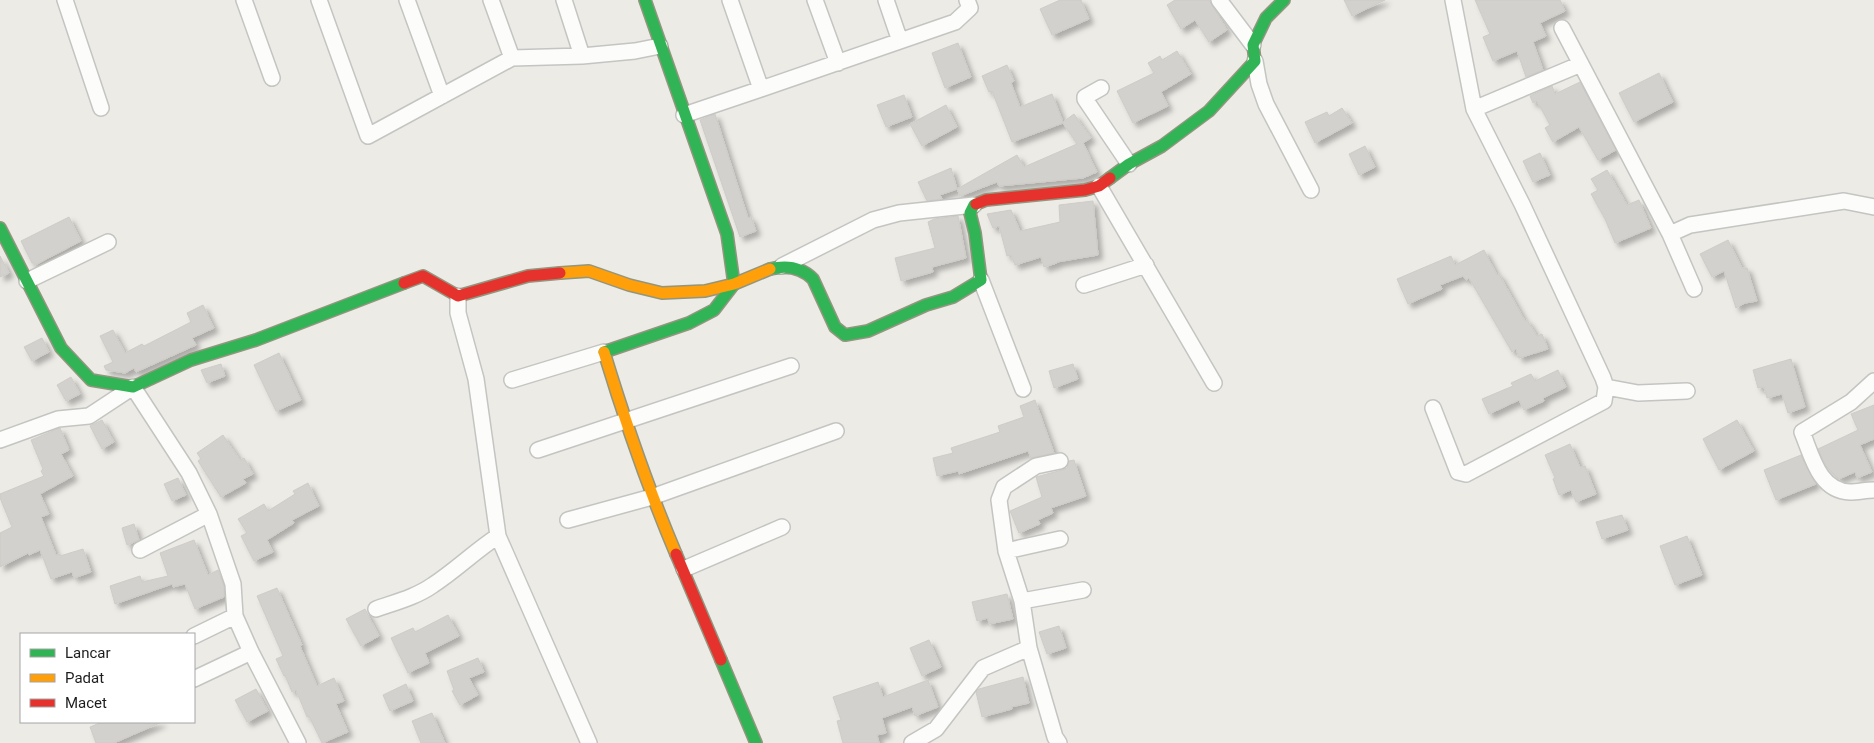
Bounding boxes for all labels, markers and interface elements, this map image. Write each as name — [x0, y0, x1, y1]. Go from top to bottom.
legend — [20, 633, 195, 723]
text: Lancar — [65, 644, 111, 662]
text: Padat — [65, 669, 104, 687]
text: Macet — [65, 694, 107, 712]

